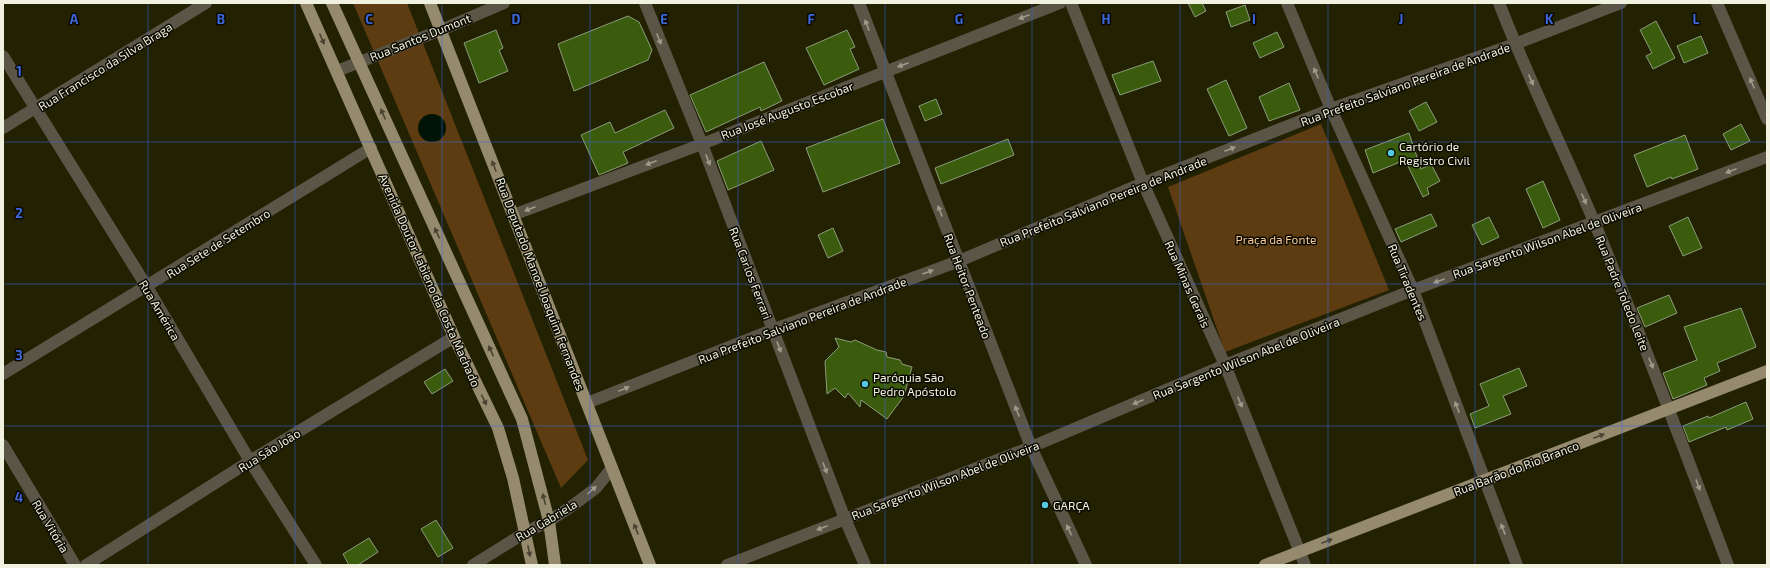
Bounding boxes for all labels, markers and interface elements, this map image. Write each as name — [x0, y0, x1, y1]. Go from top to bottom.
street label: Rua Santos Dumont — [367, 10, 473, 64]
text: A — [70, 11, 79, 27]
text: B — [217, 11, 225, 27]
text: C — [365, 11, 373, 27]
text: D — [512, 11, 521, 27]
text: E — [660, 11, 668, 27]
text: F — [807, 11, 815, 27]
text: G — [955, 11, 963, 27]
text: H — [1102, 11, 1111, 27]
text: I — [1252, 11, 1256, 27]
text: J — [1399, 11, 1403, 27]
text: K — [1545, 11, 1554, 27]
text: L — [1693, 11, 1700, 27]
one-way arrow — [1017, 15, 1029, 21]
street label: Rua Francisco da Silva Braga — [36, 19, 174, 113]
one-way arrow — [864, 19, 870, 31]
one-way arrow — [319, 33, 325, 44]
one-way arrow — [657, 34, 663, 46]
street label: Rua Prefeito Salviano Pereira de Andrade — [1298, 39, 1512, 129]
one-way arrow — [896, 62, 908, 68]
text: 1 — [16, 63, 22, 79]
one-way arrow — [1313, 67, 1319, 79]
one-way arrow — [1528, 74, 1534, 86]
one-way arrow — [1748, 76, 1754, 88]
street label: Rua José Augusto Escobar — [719, 78, 855, 142]
one-way arrow — [380, 109, 386, 120]
place label: Cartório de Registro Civil — [1399, 139, 1470, 167]
one-way arrow — [1224, 145, 1236, 151]
marker: Cartório de Registro Civil — [1386, 148, 1396, 158]
street label: Rua Prefeito Salviano Pereira de Andrade — [997, 153, 1209, 249]
one-way arrow — [706, 154, 712, 166]
one-way arrow — [491, 159, 497, 171]
one-way arrow — [645, 160, 657, 166]
one-way arrow — [1724, 168, 1736, 174]
street label: Avenida Doutor Labieno da Costa Machado — [376, 171, 484, 389]
street label: Rua Deputado Manoel Joaquim Fernandes — [494, 175, 588, 393]
one-way arrow — [1581, 193, 1587, 205]
street label: Rua Sargento Wilson Abel de Oliveira — [1451, 199, 1643, 281]
text: 2 — [15, 205, 23, 221]
street label: Rua Sete de Setembro — [164, 205, 272, 281]
one-way arrow — [936, 205, 942, 217]
one-way arrow — [523, 206, 535, 212]
street label: Rua Carlos Ferrari — [727, 225, 775, 321]
one-way arrow — [434, 227, 440, 238]
street label: Rua Heitor Penteado — [942, 232, 995, 341]
park label: Praça da Fonte — [1236, 232, 1316, 247]
street label: Rua Padre Toledo Leite — [1593, 233, 1653, 353]
street label: Rua Minas Gerais — [1163, 238, 1213, 330]
street label: Rua Tiradentes — [1386, 242, 1430, 322]
one-way arrow — [923, 269, 935, 275]
street label: Rua Prefeito Salviano Pereira de Andrade — [696, 274, 908, 366]
street label: Rua América — [137, 277, 183, 343]
one-way arrow — [1432, 278, 1444, 284]
street label: Rua Sargento Wilson Abel de Oliveira — [1151, 314, 1341, 402]
one-way arrow — [776, 341, 782, 353]
one-way arrow — [488, 345, 494, 356]
text: 3 — [15, 347, 23, 363]
one-way arrow — [1648, 358, 1654, 369]
place label: Paróquia São Pedro Apóstolo — [873, 370, 956, 398]
marker: Paróquia São Pedro Apóstolo — [860, 379, 870, 389]
one-way arrow — [618, 385, 630, 391]
one-way arrow — [481, 394, 488, 406]
one-way arrow — [1237, 396, 1243, 408]
one-way arrow — [1131, 400, 1143, 406]
one-way arrow — [1454, 401, 1460, 413]
one-way arrow — [1014, 404, 1020, 416]
street label: Rua São João — [235, 425, 303, 475]
one-way arrow — [1594, 432, 1606, 438]
street label: Rua Sargento Wilson Abel de Oliveira — [849, 438, 1041, 522]
street label: Rua Barão do Rio Branco — [1451, 438, 1581, 498]
one-way arrow — [823, 463, 829, 475]
one-way arrow — [1695, 479, 1701, 491]
one-way arrow — [587, 485, 598, 494]
text: 4 — [15, 489, 23, 505]
one-way arrow — [541, 493, 547, 505]
street label: Rua Gabriela — [513, 496, 579, 544]
street label: Rua Vitória — [30, 497, 72, 555]
place label: GARÇA — [1053, 498, 1090, 513]
marker: GARÇA — [1040, 500, 1050, 510]
one-way arrow — [1500, 522, 1506, 534]
one-way arrow — [633, 523, 639, 534]
one-way arrow — [1066, 524, 1072, 535]
one-way arrow — [815, 525, 827, 531]
one-way arrow — [1322, 537, 1334, 543]
one-way arrow — [527, 544, 533, 557]

